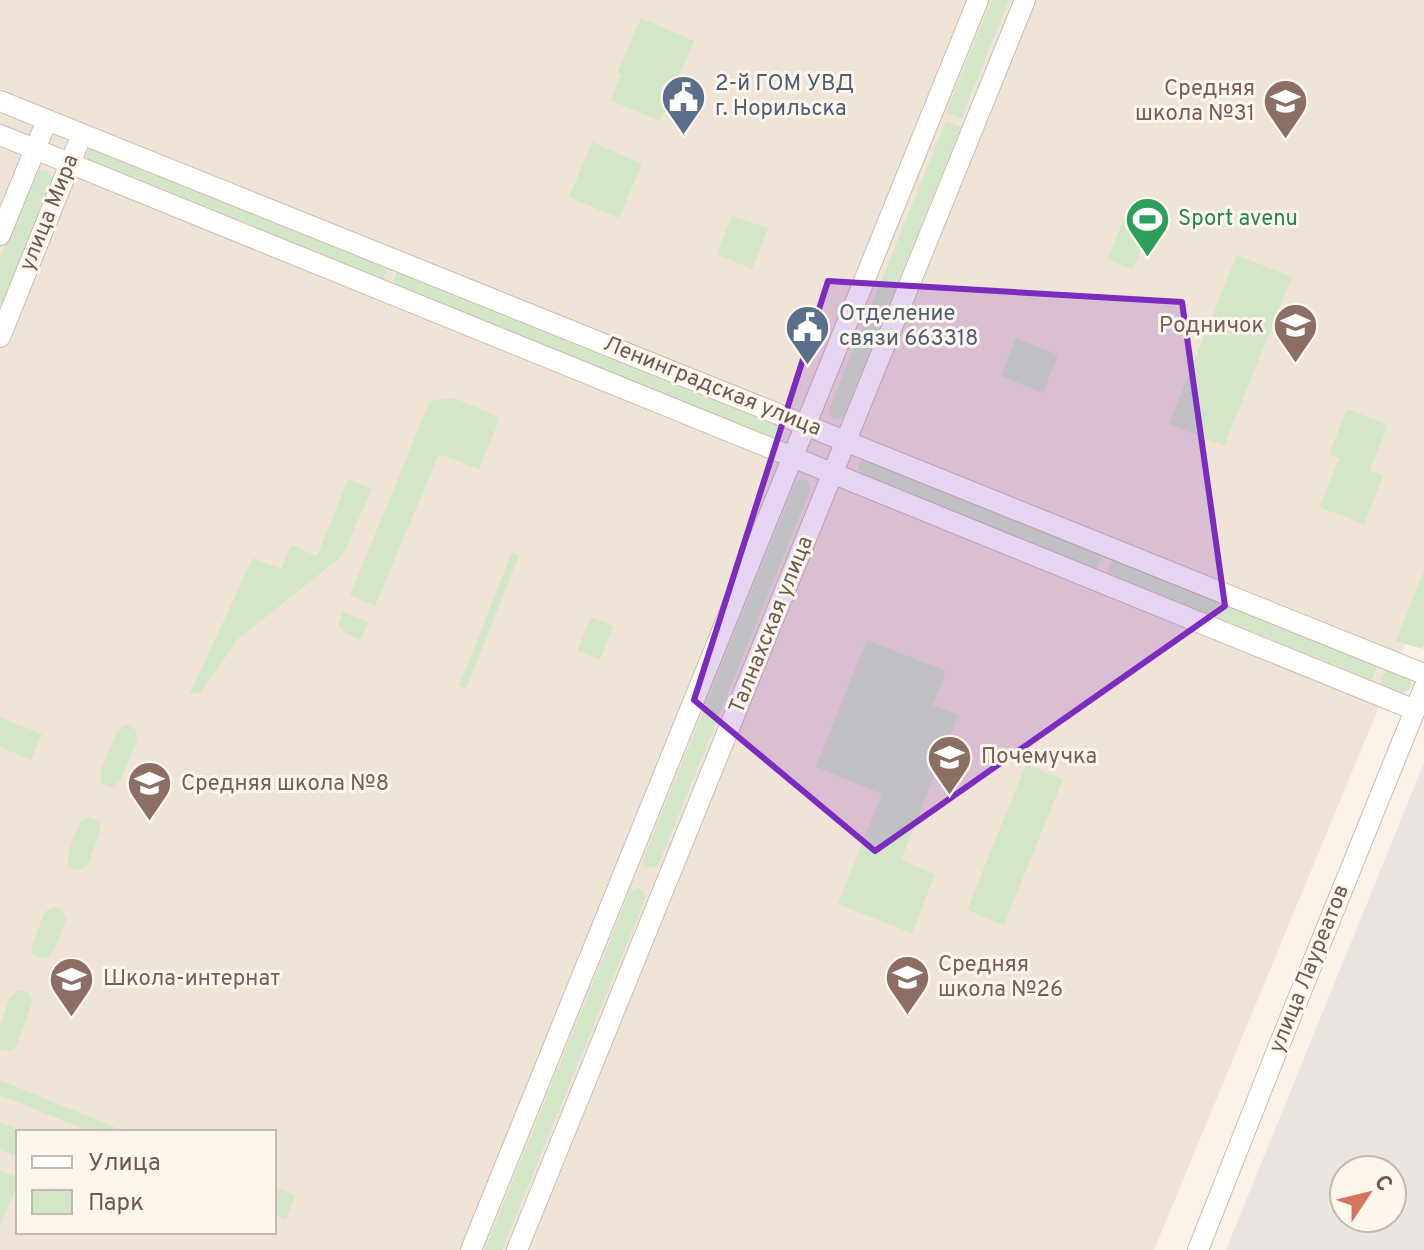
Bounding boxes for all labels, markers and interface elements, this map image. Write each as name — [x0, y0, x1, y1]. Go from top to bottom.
place label: 2-й ГОМ УВД г. Норильска — [715, 71, 854, 123]
public building icon: 2-й ГОМ УВД г. Норильска — [660, 73, 708, 136]
place label: Средняя школа №31 — [1135, 76, 1255, 128]
school or university icon: Средняя школа №31 — [1262, 78, 1310, 141]
street label: улица Мира — [14, 151, 86, 275]
sports icon: Sport avenu — [1123, 195, 1171, 258]
place label: Sport avenu — [1178, 206, 1298, 233]
place label: Отделение связи 663318 — [839, 301, 979, 353]
school or university icon: Родничок — [1271, 302, 1319, 365]
public building icon: Отделение связи 663318 — [784, 303, 832, 366]
place label: Родничок — [1159, 313, 1264, 340]
street label: Ленинградская улица — [599, 331, 825, 443]
street label: Талнахская улица — [724, 532, 820, 718]
school or university icon: Почемучка — [926, 733, 974, 796]
place label: Почемучка — [981, 744, 1097, 771]
school or university icon: Средняя школа №8 — [126, 760, 174, 823]
place label: Средняя школа №8 — [181, 771, 389, 798]
street label: улица Лауреатов — [1264, 881, 1356, 1057]
place label: Средняя школа №26 — [938, 952, 1063, 1004]
school or university icon: Средняя школа №26 — [883, 954, 931, 1017]
school or university icon: Школа-интернат — [48, 955, 96, 1018]
place label: Школа-интернат — [103, 966, 280, 993]
legend — [16, 1130, 276, 1234]
text: Улица — [88, 1149, 161, 1179]
north arrow — [1328, 1154, 1408, 1234]
text: С — [1367, 1170, 1397, 1197]
text: Парк — [88, 1189, 144, 1219]

